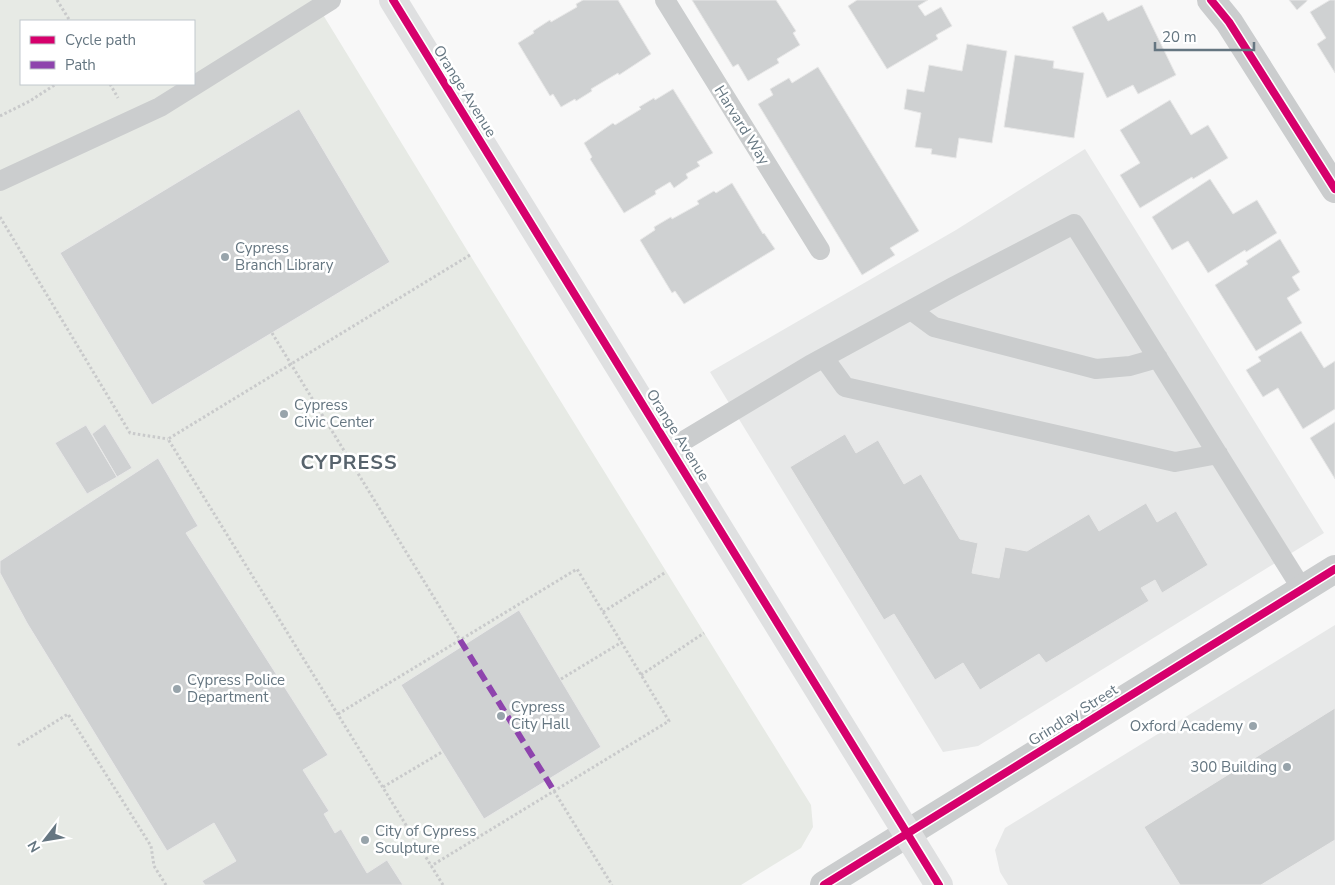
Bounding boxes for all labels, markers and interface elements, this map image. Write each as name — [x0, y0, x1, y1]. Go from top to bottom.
legend — [20, 20, 195, 85]
scale bar — [1155, 20, 1254, 52]
text: 20 m — [1162, 27, 1197, 47]
text: Cycle path — [65, 30, 136, 50]
street label: Orange Avenue — [429, 41, 501, 141]
text: Path — [65, 55, 96, 75]
street label: Harvard Way — [710, 82, 774, 169]
place label: Cypress Branch Library — [235, 238, 334, 275]
marker: Cypress Branch Library — [219, 251, 231, 263]
street label: Orange Avenue — [642, 385, 714, 485]
place label: Cypress Civic Center — [294, 395, 375, 432]
marker: Cypress Civic Center — [278, 408, 290, 420]
district label: CYPRESS — [300, 449, 398, 476]
place label: Cypress Police Department — [187, 670, 285, 707]
street label: Grindlay Street — [1025, 679, 1122, 750]
marker: Cypress Police Department — [171, 683, 183, 695]
place label: Cypress City Hall — [511, 697, 570, 734]
marker: Cypress City Hall — [495, 710, 507, 722]
place label: Oxford Academy — [1130, 716, 1243, 736]
marker: Oxford Academy — [1247, 720, 1259, 732]
place label: 300 Building — [1190, 757, 1277, 777]
marker: 300 Building — [1281, 761, 1293, 773]
north arrow — [20, 815, 70, 865]
place label: City of Cypress Sculpture — [375, 821, 477, 858]
marker: City of Cypress Sculpture — [359, 834, 371, 846]
text: N — [23, 837, 45, 856]

